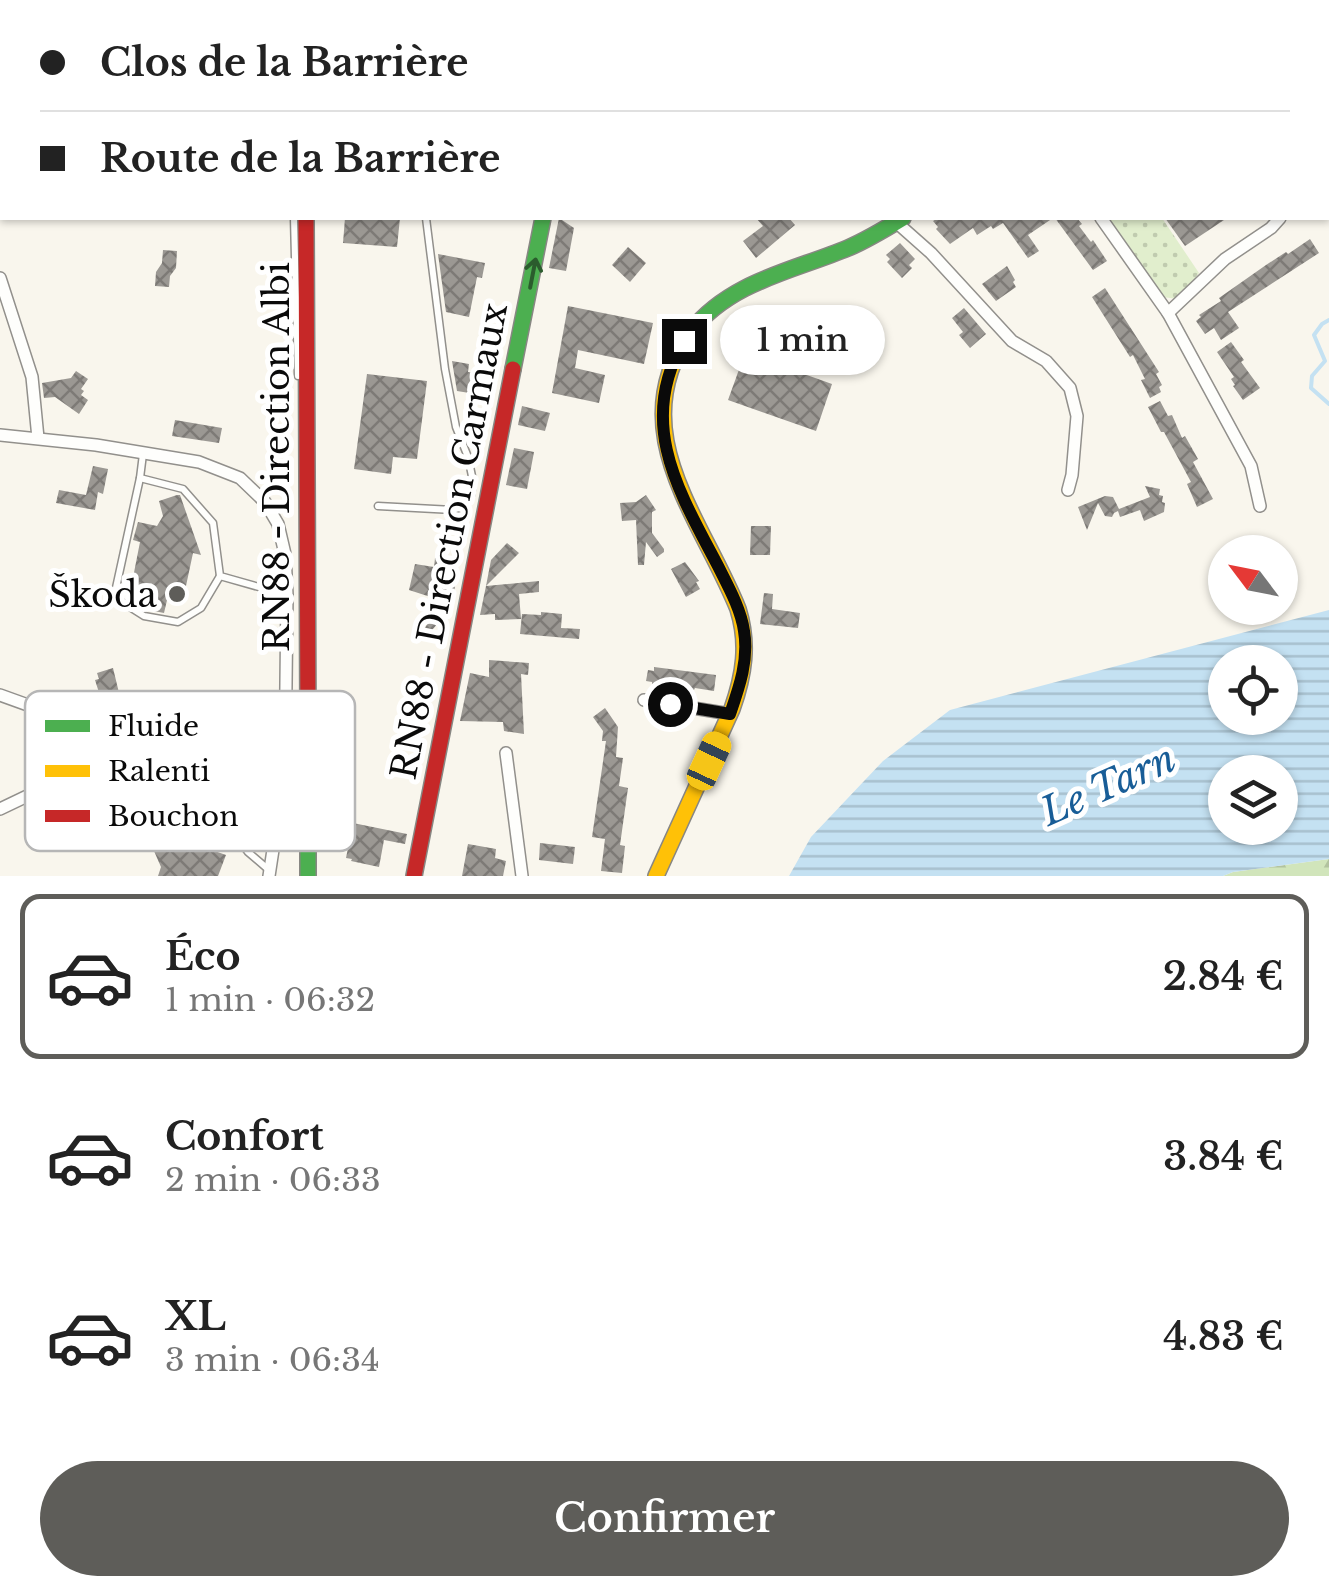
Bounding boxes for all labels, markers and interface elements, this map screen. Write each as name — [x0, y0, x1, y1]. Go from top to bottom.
text: Clos de la Barrière — [100, 39, 469, 86]
text: Route de la Barrière — [100, 135, 500, 182]
one-way arrow — [524, 257, 543, 289]
street label: RN88 - Direction Albi — [255, 262, 298, 652]
street label: RN88 - Direction Carmaux — [382, 299, 516, 783]
callout: 1 min — [719, 306, 884, 376]
route end — [662, 319, 707, 364]
text: 1 min — [756, 320, 849, 360]
north arrow — [1208, 535, 1298, 625]
map controls — [1208, 535, 1298, 845]
place label: Škoda — [48, 573, 158, 616]
marker: Škoda — [166, 583, 188, 605]
button: locate — [1208, 645, 1298, 735]
route start — [648, 682, 693, 727]
legend — [25, 691, 355, 851]
text: Fluide — [108, 709, 199, 744]
car — [683, 727, 735, 795]
water label: Le Tarn — [1033, 735, 1182, 836]
text: Ralenti — [108, 754, 210, 789]
button: layers — [1208, 755, 1298, 845]
text: Bouchon — [108, 799, 238, 834]
icon: car — [45, 932, 135, 1022]
text: Éco — [165, 933, 241, 980]
text: 2.84 € — [1163, 953, 1284, 1000]
text: 1 min · 06:32 — [165, 980, 375, 1020]
icon: car — [45, 1112, 135, 1202]
text: Confort — [165, 1113, 324, 1160]
text: 3.84 € — [1163, 1133, 1284, 1180]
text: 2 min · 06:33 — [165, 1160, 381, 1200]
icon: car — [45, 1292, 135, 1382]
text: XL — [165, 1293, 226, 1340]
text: 4.83 € — [1163, 1313, 1284, 1360]
text: 3 min · 06:34 — [165, 1340, 380, 1380]
button: Confirmer — [40, 1461, 1289, 1576]

